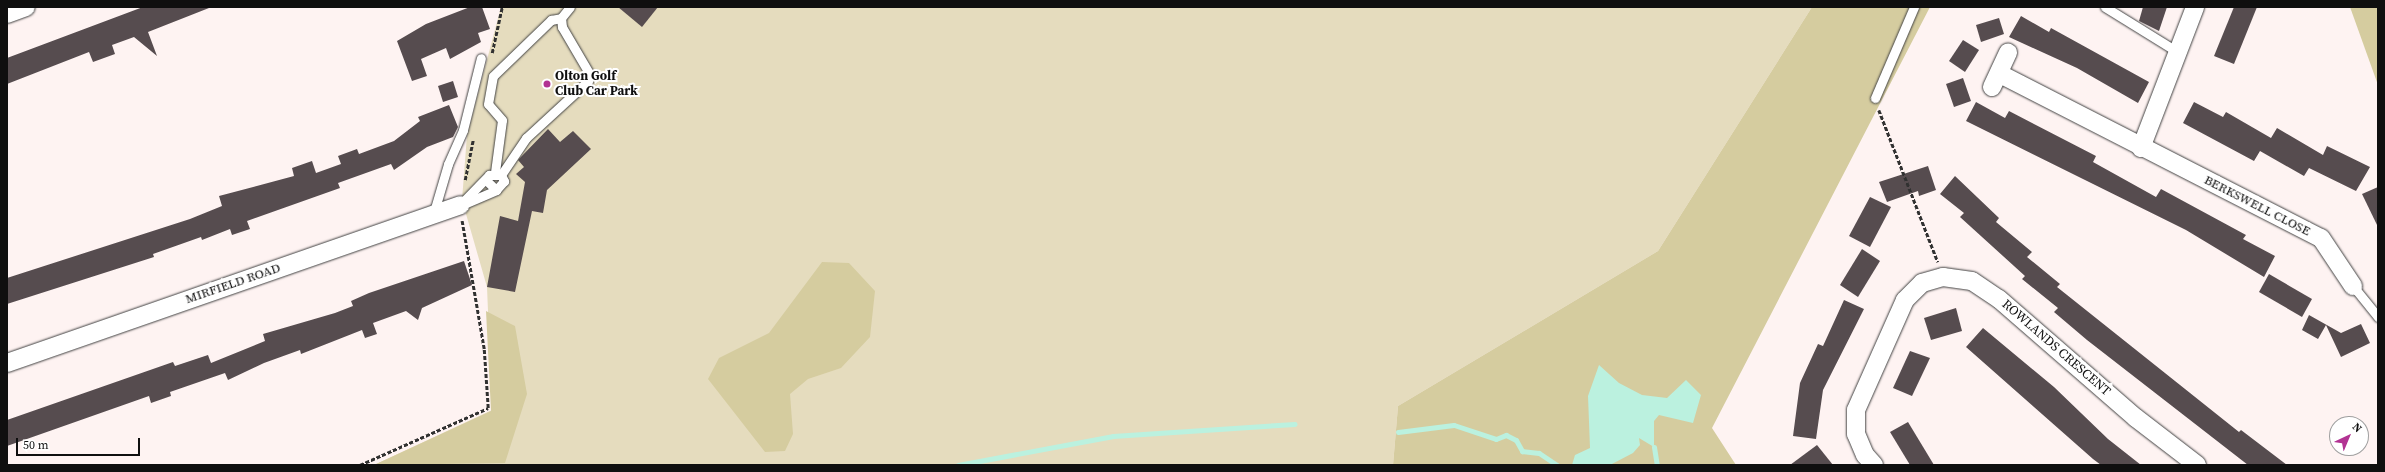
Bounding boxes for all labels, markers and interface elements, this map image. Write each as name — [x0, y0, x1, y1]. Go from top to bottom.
place label: Olton Golf Club Car Park — [555, 69, 638, 100]
marker: Olton Golf Club Car Park — [542, 79, 552, 89]
street label: BERKSWELL CLOSE — [2201, 172, 2313, 240]
street label: MIRFIELD ROAD — [183, 260, 283, 308]
street label: ROWLANDS CRESCENT — [1999, 297, 2113, 399]
north arrow — [2329, 416, 2369, 456]
text: N — [2349, 420, 2365, 436]
scale bar — [18, 430, 142, 456]
text: 50 m — [23, 437, 49, 453]

